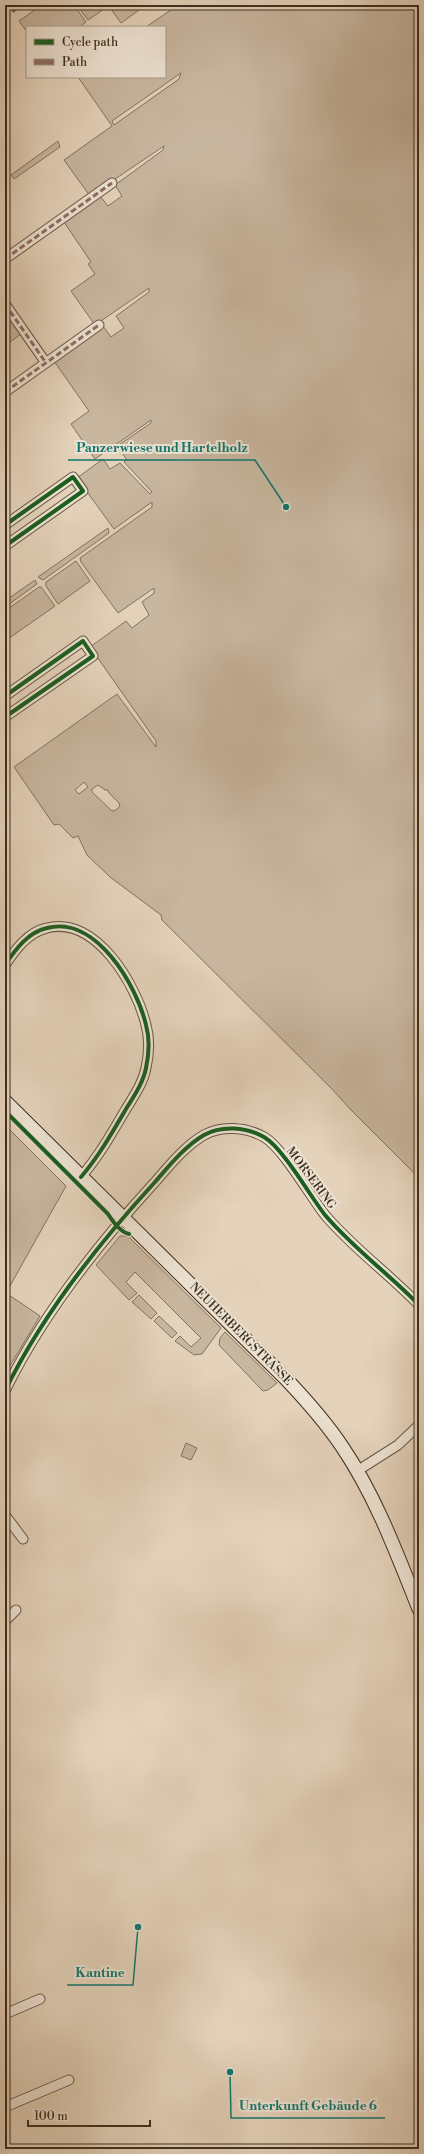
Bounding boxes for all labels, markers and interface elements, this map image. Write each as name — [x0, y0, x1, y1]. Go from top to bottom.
legend — [26, 26, 166, 78]
text: Cycle path — [62, 35, 118, 50]
text: Path — [62, 55, 87, 70]
callout: Panzerwiese und Hartelholz — [68, 435, 255, 460]
text: Panzerwiese und Hartelholz — [76, 440, 248, 456]
street label: MORSERING — [283, 1144, 339, 1212]
street label: NEUHERBERGSTRASSE — [186, 1279, 296, 1389]
callout: Kantine — [67, 1960, 133, 1985]
text: Kantine — [75, 1965, 125, 1981]
callout: Unterkunft Gebäude 6 — [231, 2093, 385, 2118]
text: Unterkunft Gebäude 6 — [239, 2098, 377, 2114]
scale bar — [28, 2102, 150, 2128]
text: 100 m — [34, 2109, 68, 2124]

